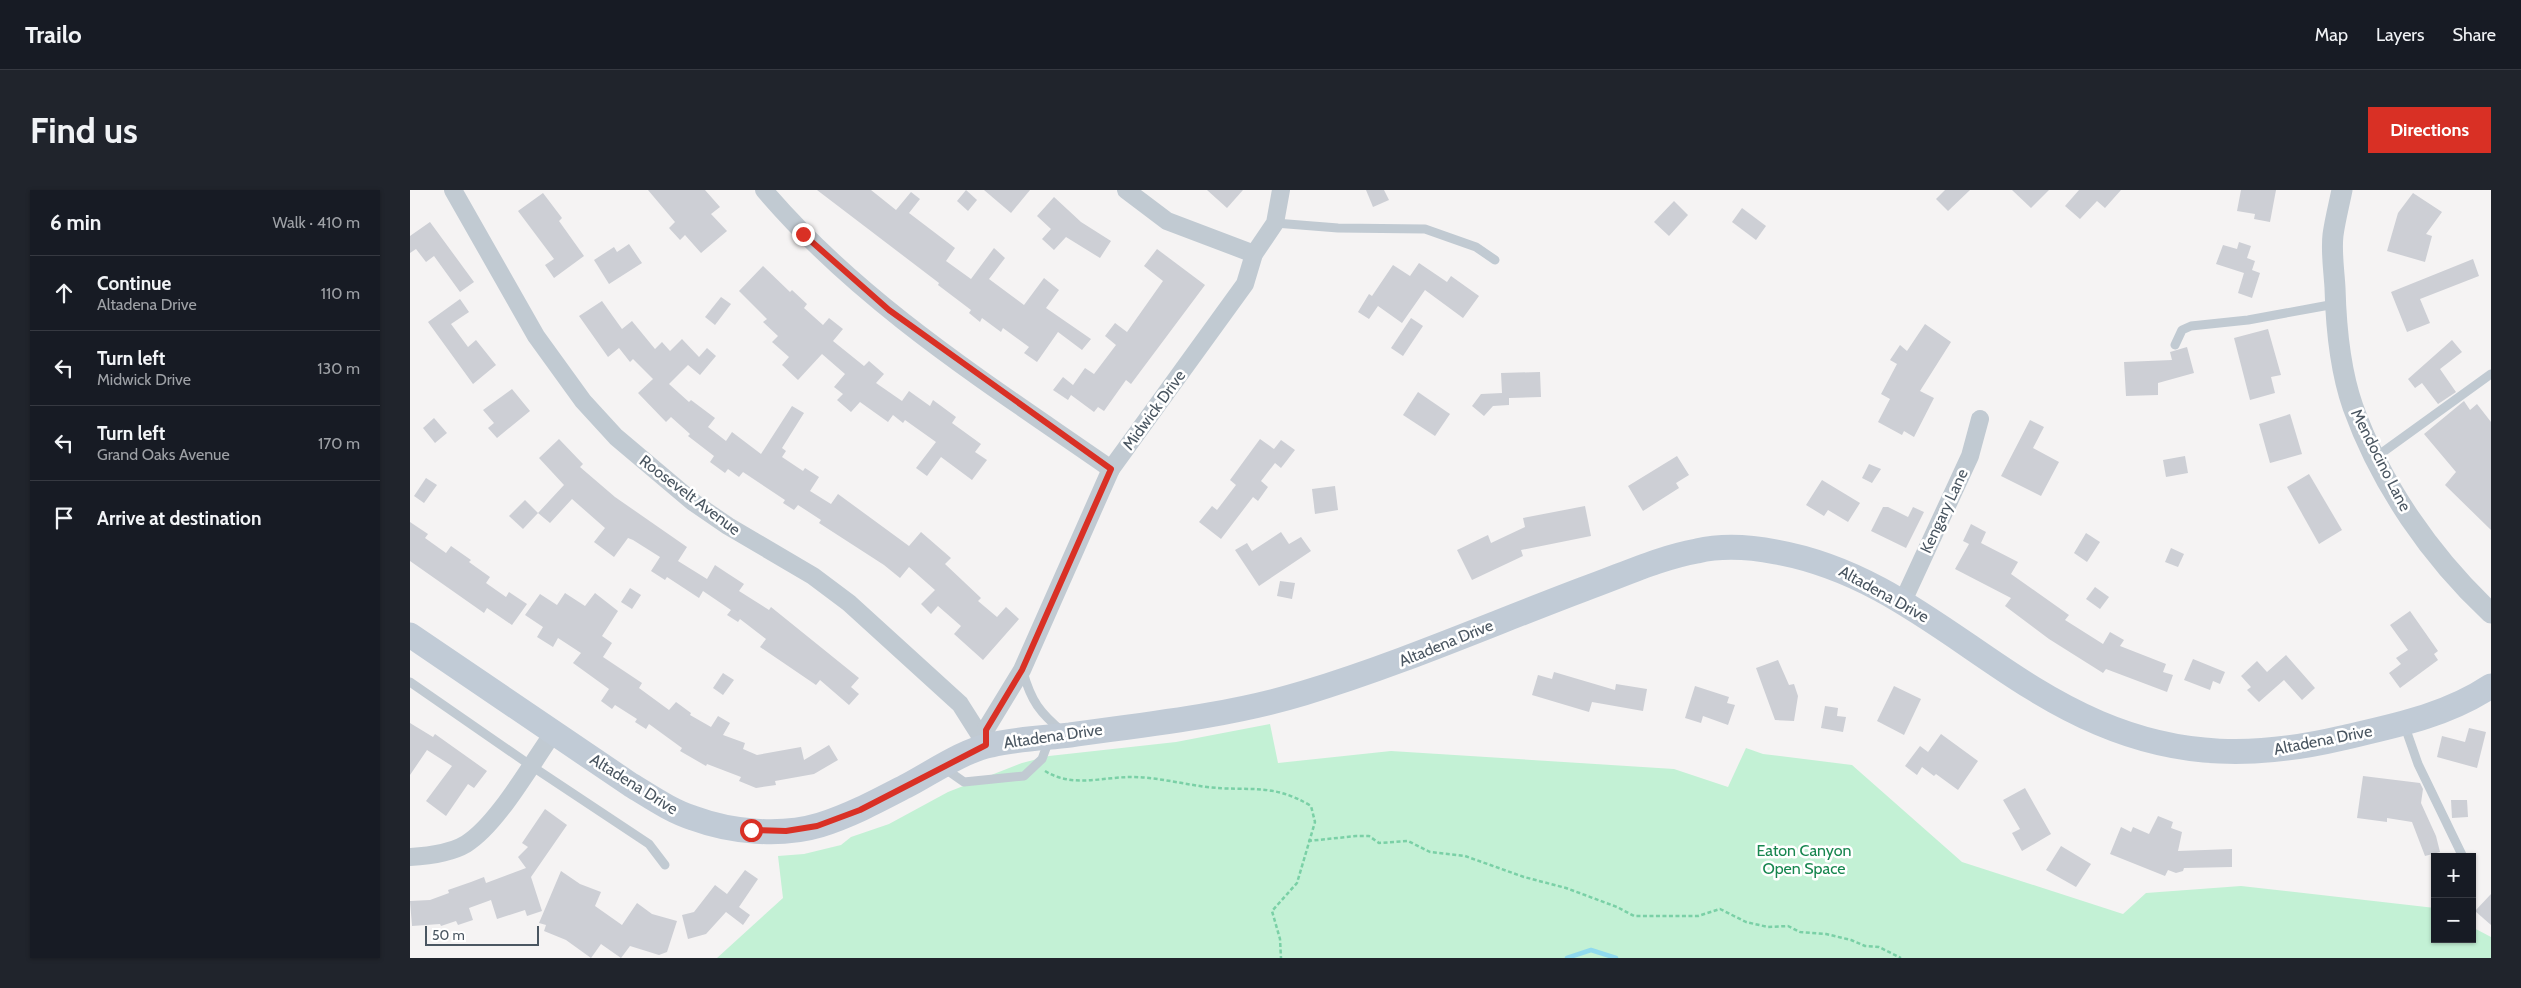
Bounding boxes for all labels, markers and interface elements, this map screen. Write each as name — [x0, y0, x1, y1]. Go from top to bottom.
text: Trailo — [25, 20, 82, 49]
text: Map — [2315, 24, 2348, 46]
text: Layers — [2376, 24, 2425, 46]
text: Share — [2453, 24, 2496, 46]
button: Directions — [2368, 107, 2491, 153]
text: Find us — [30, 109, 138, 152]
text: 6 min — [50, 210, 101, 235]
text: Walk · 410 m — [273, 213, 360, 232]
route end — [792, 223, 815, 246]
text: Continue — [97, 272, 171, 295]
icon: ahead — [50, 279, 78, 307]
text: 110 m — [321, 284, 360, 303]
text: Altadena Drive — [97, 295, 197, 314]
text: Turn left — [97, 347, 165, 370]
icon: left — [50, 354, 78, 382]
text: 130 m — [317, 359, 360, 378]
street label: Midwick Drive — [1119, 366, 1189, 454]
text: Midwick Drive — [97, 370, 191, 389]
street label: Mendocino Lane — [2347, 406, 2415, 514]
text: Turn left — [97, 422, 165, 445]
icon: left — [50, 429, 78, 457]
text: 170 m — [318, 434, 360, 453]
text: Grand Oaks Avenue — [97, 445, 230, 464]
street label: Roosevelt Avenue — [636, 451, 744, 539]
street label: Kengary Lane — [1916, 466, 1972, 556]
icon: arrive — [50, 504, 78, 532]
text: Arrive at destination — [97, 507, 261, 530]
street label: Altadena Drive — [1836, 562, 1932, 626]
street label: Altadena Drive — [1396, 616, 1496, 670]
street label: Altadena Drive — [1002, 720, 1104, 752]
street label: Altadena Drive — [2272, 721, 2374, 759]
street label: Altadena Drive — [587, 750, 681, 818]
route start — [740, 819, 763, 842]
park label: Eaton Canyon Open Space — [1757, 841, 1852, 878]
map controls — [2431, 853, 2476, 943]
button: + — [2431, 853, 2476, 898]
button: − — [2431, 898, 2476, 943]
scale bar — [425, 923, 539, 946]
text: 50 m — [432, 926, 465, 944]

